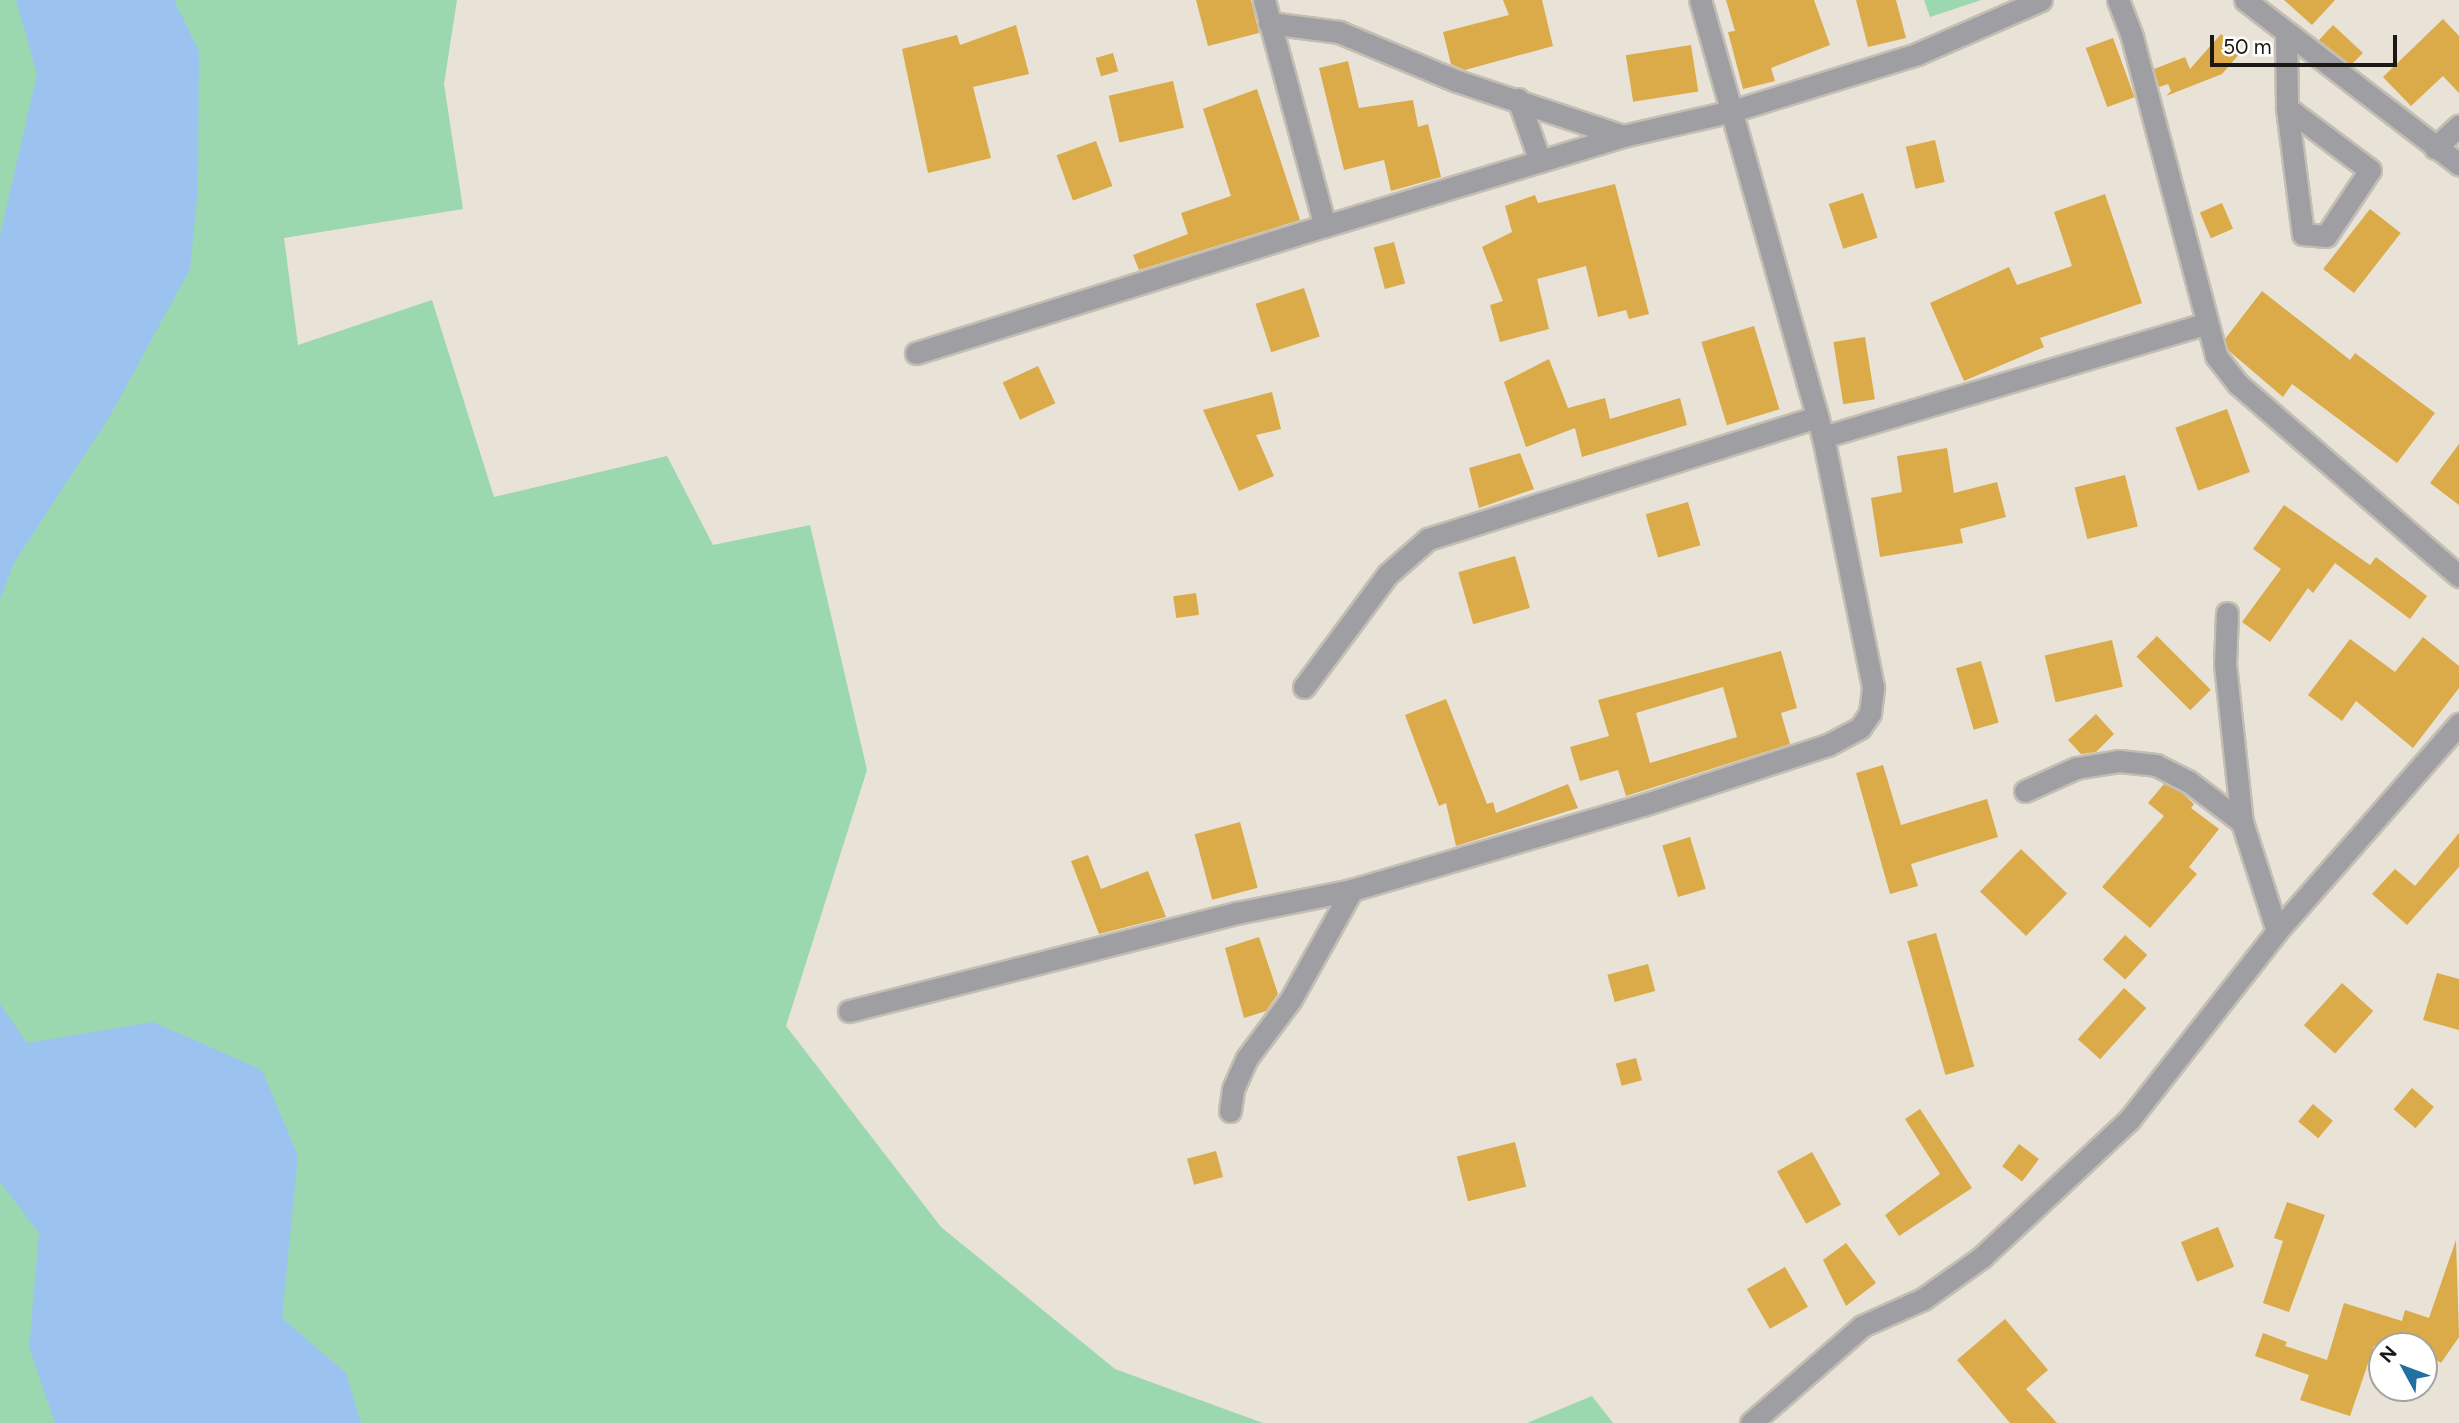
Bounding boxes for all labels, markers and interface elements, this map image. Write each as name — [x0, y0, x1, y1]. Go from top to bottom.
scale bar — [2214, 21, 2401, 65]
text: 50 m — [2223, 34, 2272, 59]
north arrow — [2368, 1332, 2438, 1402]
text: N — [2375, 1341, 2402, 1367]

